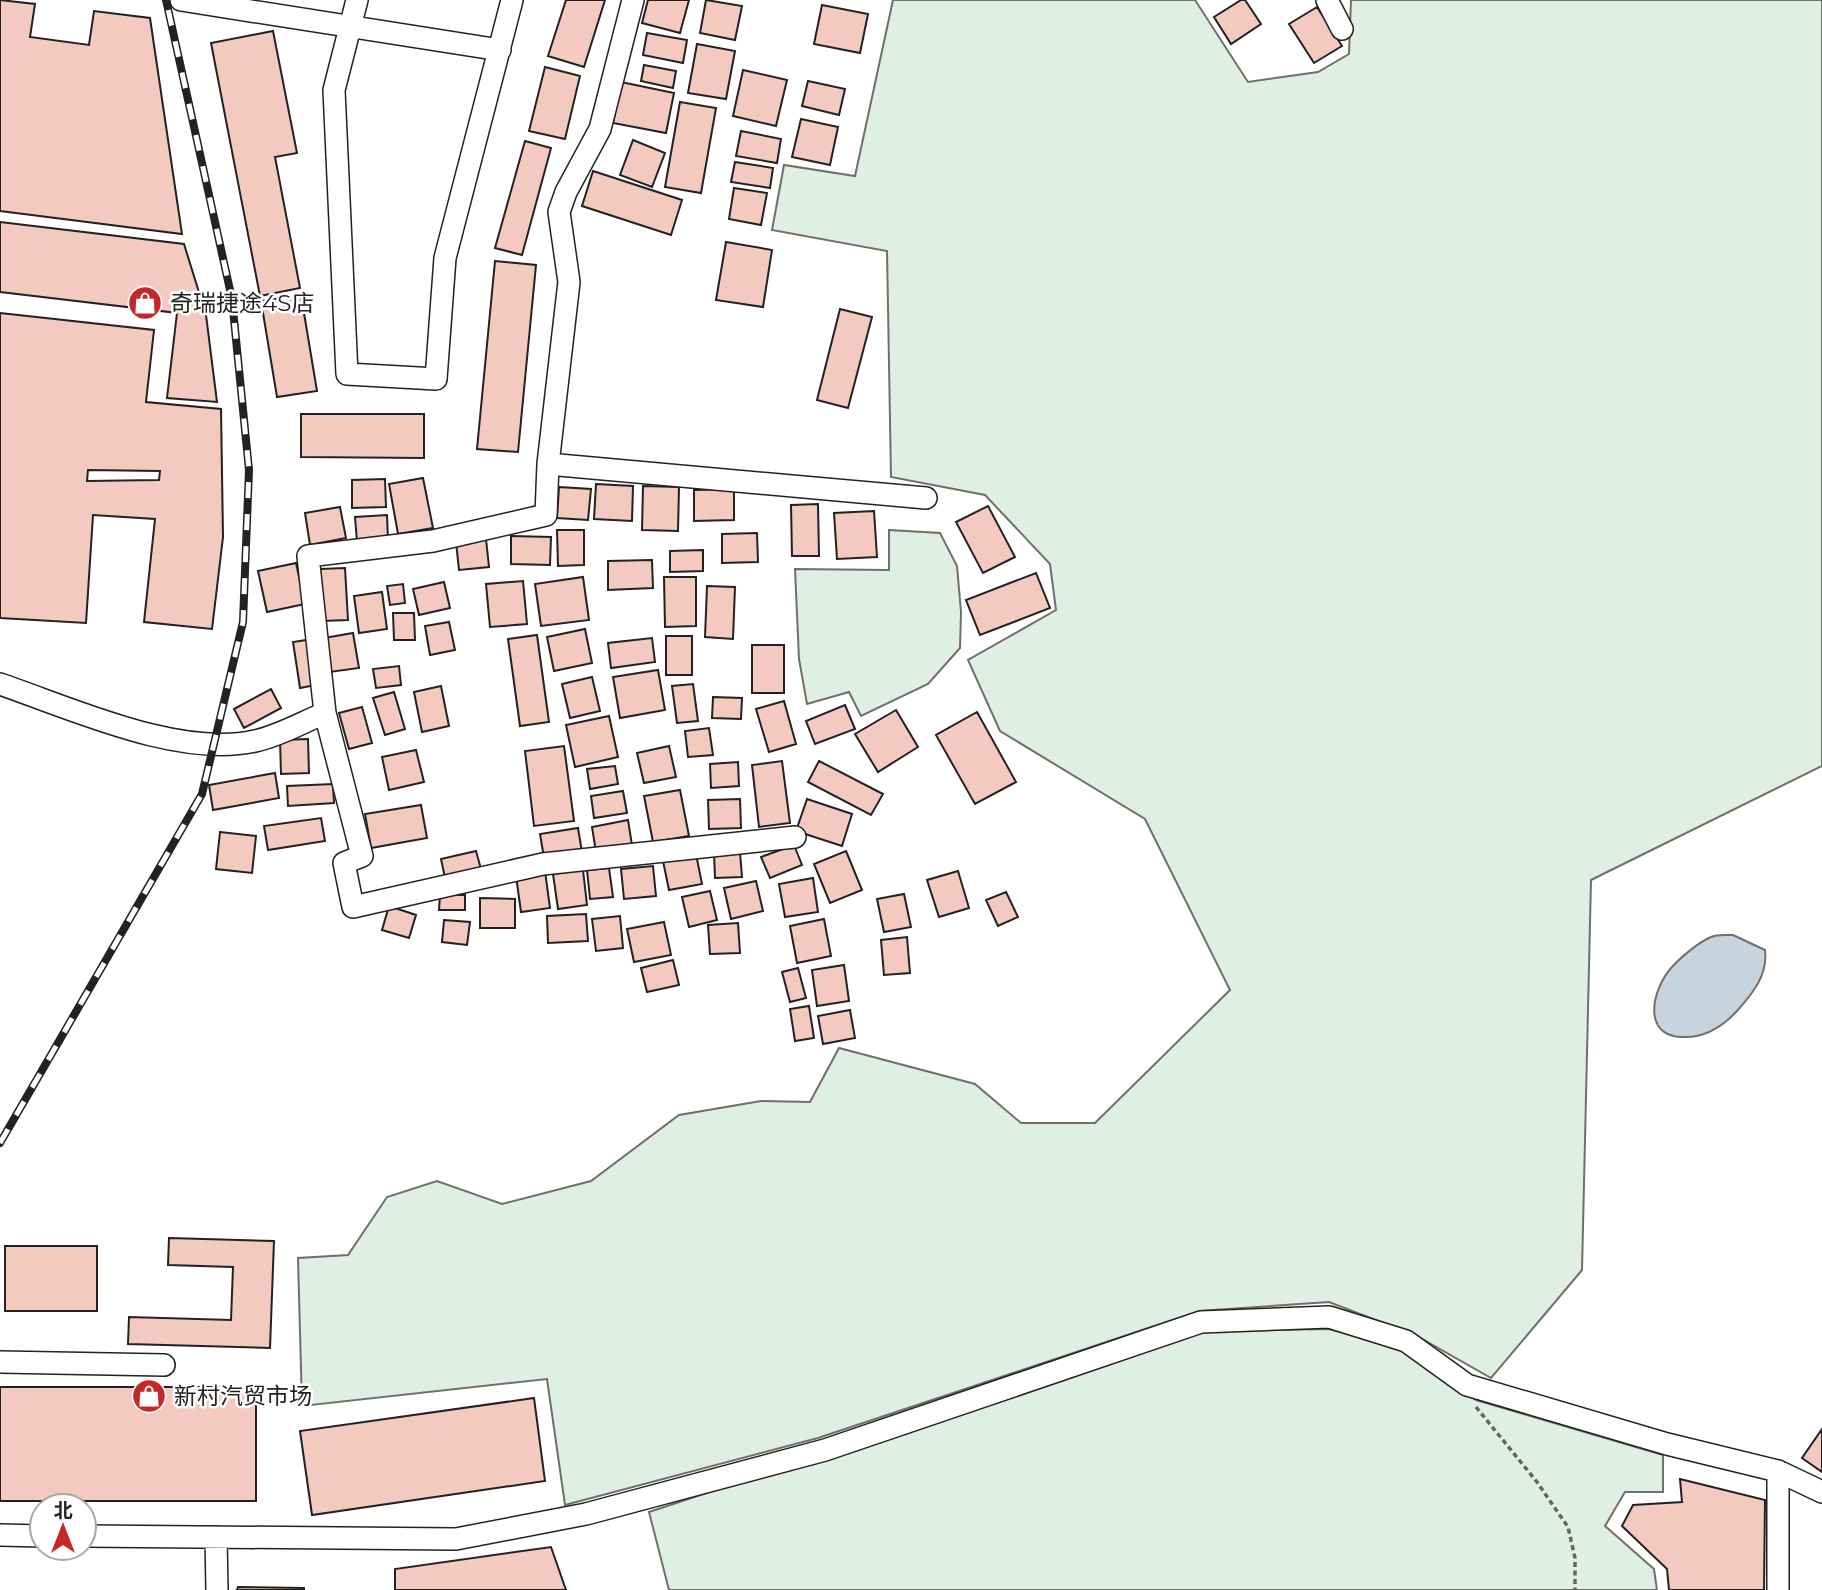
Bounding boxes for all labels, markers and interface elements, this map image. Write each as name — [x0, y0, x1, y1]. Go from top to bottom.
shop icon: 奇瑞捷途4S店 — [126, 284, 164, 322]
place label: 奇瑞捷途4S店 — [170, 289, 314, 317]
shop icon: 新村汽贸市场 — [130, 1377, 168, 1415]
place label: 新村汽贸市场 — [174, 1382, 312, 1410]
north arrow — [28, 1492, 98, 1562]
text: 北 — [53, 1499, 73, 1522]

